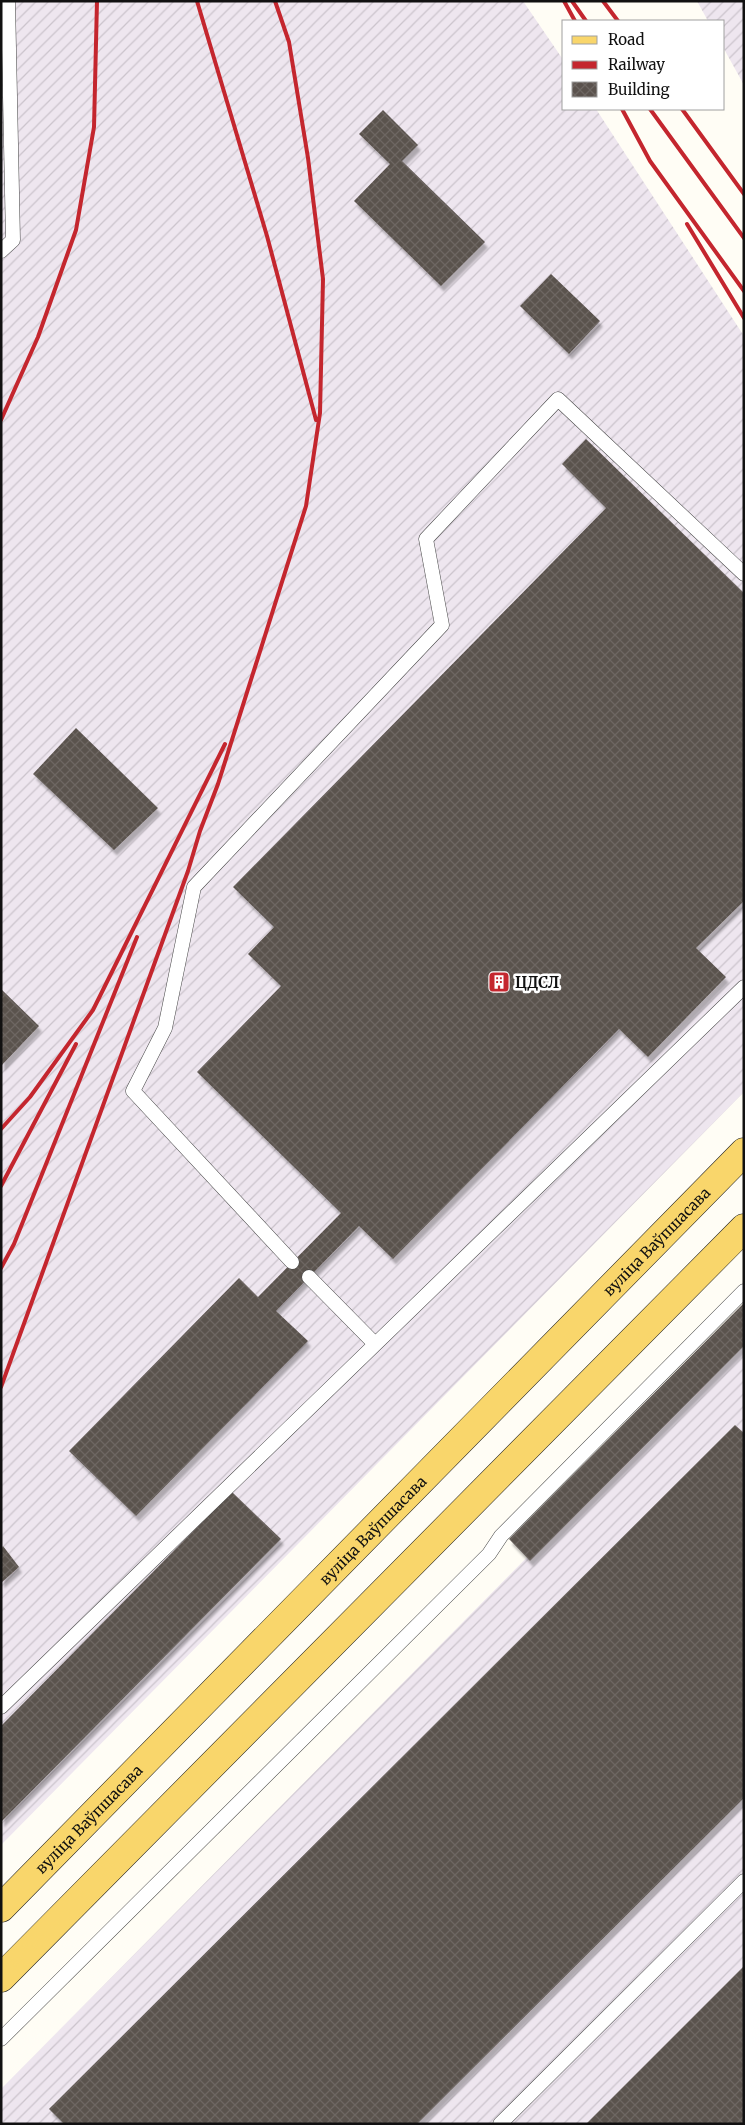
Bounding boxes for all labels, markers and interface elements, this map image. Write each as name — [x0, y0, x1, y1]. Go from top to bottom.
legend — [562, 20, 725, 110]
text: Road — [608, 30, 644, 49]
text: Railway — [608, 55, 665, 74]
text: Building — [608, 80, 670, 99]
building icon: ЦДСЛ — [487, 970, 511, 994]
place label: ЦДСЛ — [515, 973, 559, 992]
street label: вуліца Ваўпшасава — [599, 1183, 714, 1300]
street label: вуліца Ваўпшасава — [315, 1472, 430, 1588]
street label: вуліца Ваўпшасава — [31, 1760, 146, 1877]

